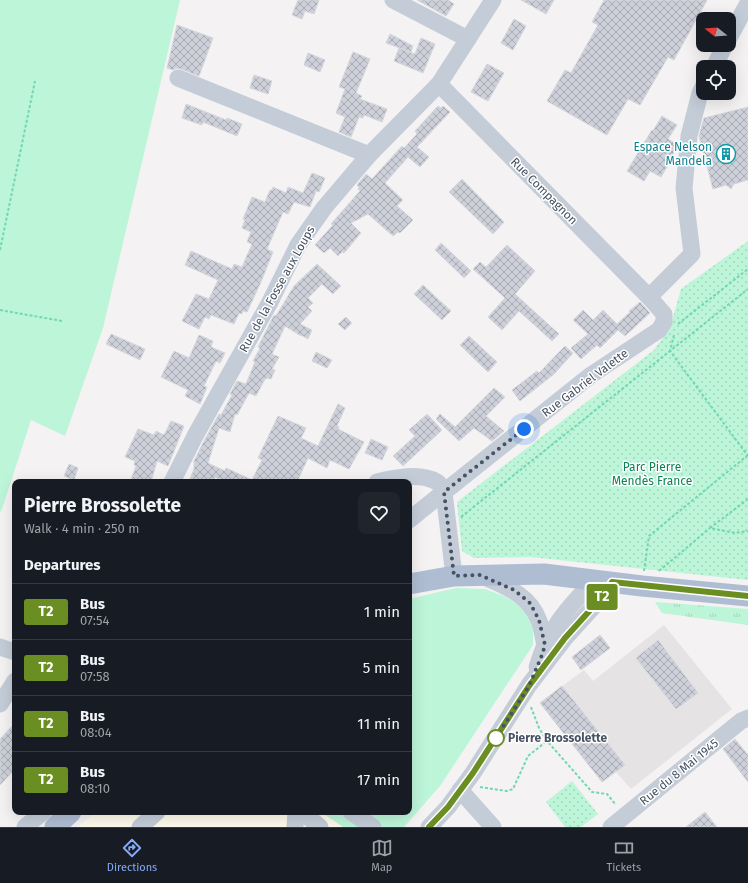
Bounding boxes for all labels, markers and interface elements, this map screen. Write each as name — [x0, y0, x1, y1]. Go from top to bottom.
north arrow — [696, 12, 736, 52]
map controls — [696, 12, 736, 100]
button: locate — [696, 60, 736, 100]
place label: Espace Nelson Mandela — [633, 140, 712, 168]
building icon: Espace Nelson Mandela — [715, 143, 737, 165]
street label: Rue Compagnon — [508, 155, 580, 227]
street label: Rue de la Fosse aux Loups — [236, 223, 318, 355]
street label: Rue Gabriel Valette — [539, 346, 631, 420]
your location — [514, 419, 534, 439]
park label: Parc Pierre Mendès France — [612, 460, 692, 488]
button: heart — [358, 492, 400, 534]
text: Pierre Brossolette — [24, 494, 181, 517]
text: Walk · 4 min · 250 m — [24, 521, 139, 536]
text: Departures — [24, 556, 101, 574]
line badge: T2 — [584, 584, 620, 610]
text: T2 — [595, 588, 609, 605]
text: Bus — [80, 595, 105, 613]
text: T2 — [39, 603, 53, 620]
text: 1 min — [364, 603, 400, 621]
text: 07:54 — [80, 613, 109, 628]
text: Bus — [80, 651, 105, 669]
text: T2 — [39, 659, 53, 676]
text: 5 min — [363, 659, 400, 677]
text: 07:58 — [80, 669, 110, 684]
text: Bus — [80, 707, 105, 725]
text: T2 — [39, 715, 53, 732]
text: 11 min — [357, 715, 400, 733]
text: 08:04 — [80, 725, 112, 740]
marker: Pierre Brossolette — [487, 729, 505, 747]
place label: Pierre Brossolette — [508, 731, 607, 745]
street label: Rue du 8 Mai 1945 — [637, 736, 721, 808]
text: Bus — [80, 763, 105, 781]
text: T2 — [39, 771, 53, 788]
text: 17 min — [357, 771, 400, 789]
text: 08:10 — [80, 781, 110, 796]
tab: Directions — [107, 837, 157, 874]
tab: Map — [371, 837, 393, 874]
tab: Tickets — [607, 837, 641, 874]

